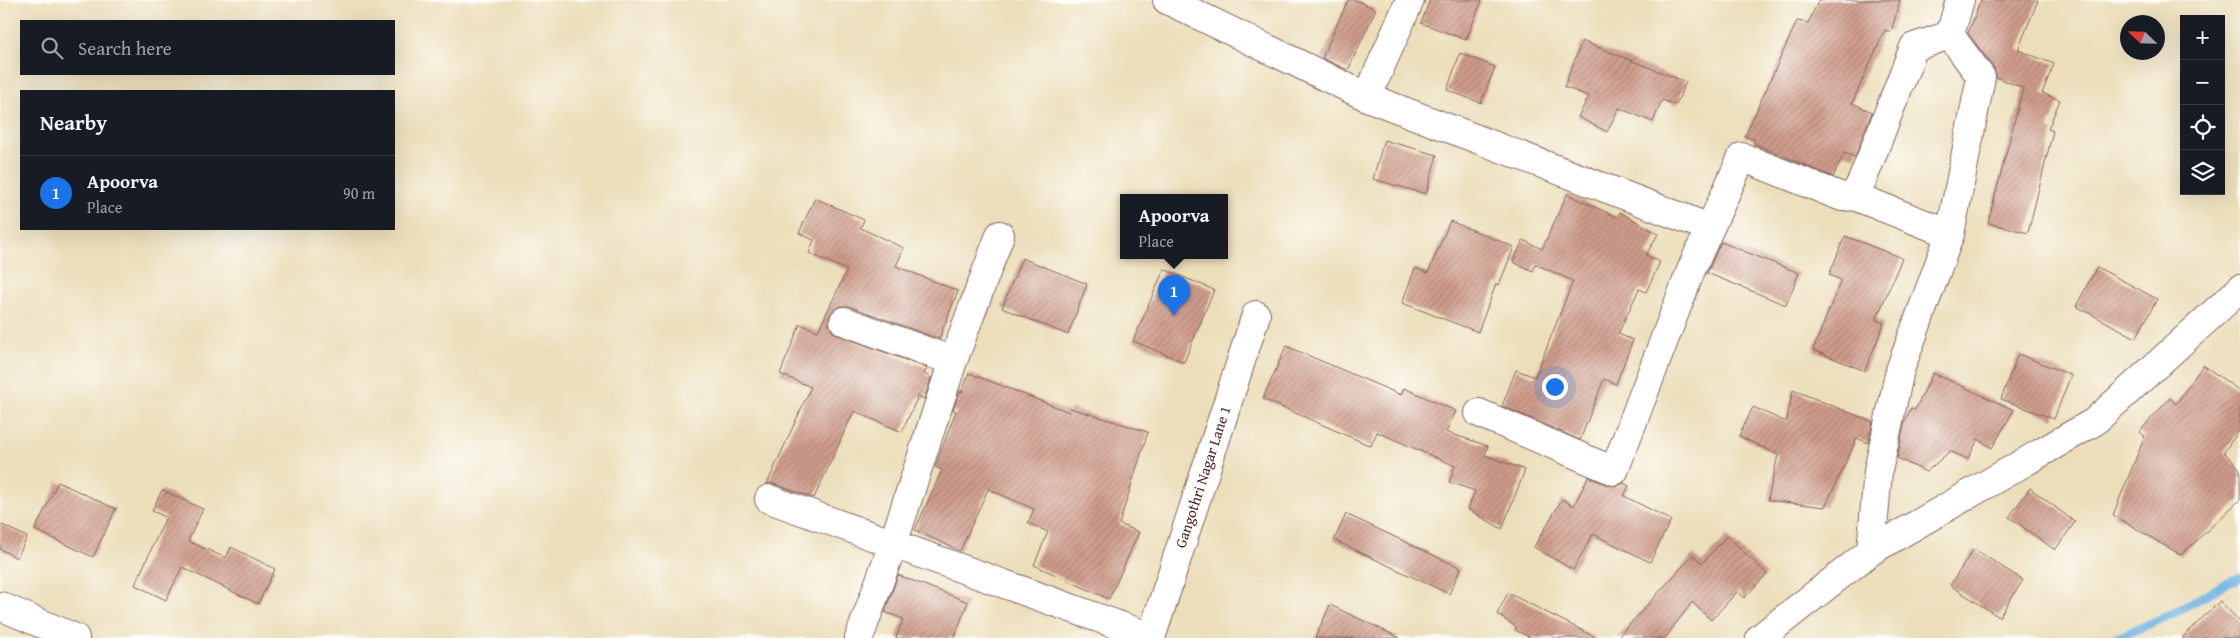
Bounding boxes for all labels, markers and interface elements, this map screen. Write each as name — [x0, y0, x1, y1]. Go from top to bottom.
north arrow — [2120, 15, 2165, 60]
map controls — [2180, 15, 2225, 195]
button: + — [2180, 15, 2225, 60]
search box — [20, 20, 395, 75]
icon: search — [38, 34, 66, 62]
text: Search here — [78, 34, 172, 62]
button: − — [2180, 60, 2225, 105]
button: locate — [2180, 105, 2225, 150]
text: Nearby — [40, 107, 107, 138]
button: layers — [2180, 150, 2225, 195]
text: Apoorva — [87, 167, 158, 195]
text: 1 — [52, 181, 60, 205]
text: 90 m — [343, 181, 375, 205]
popup — [1120, 194, 1228, 259]
text: Place — [87, 195, 122, 219]
text: Apoorva — [1138, 201, 1210, 229]
text: Place — [1138, 229, 1174, 253]
pin: 1 — [1158, 275, 1190, 316]
your location — [1542, 374, 1568, 400]
street label: Gangothri Nagar Lane 1 — [1170, 403, 1235, 551]

